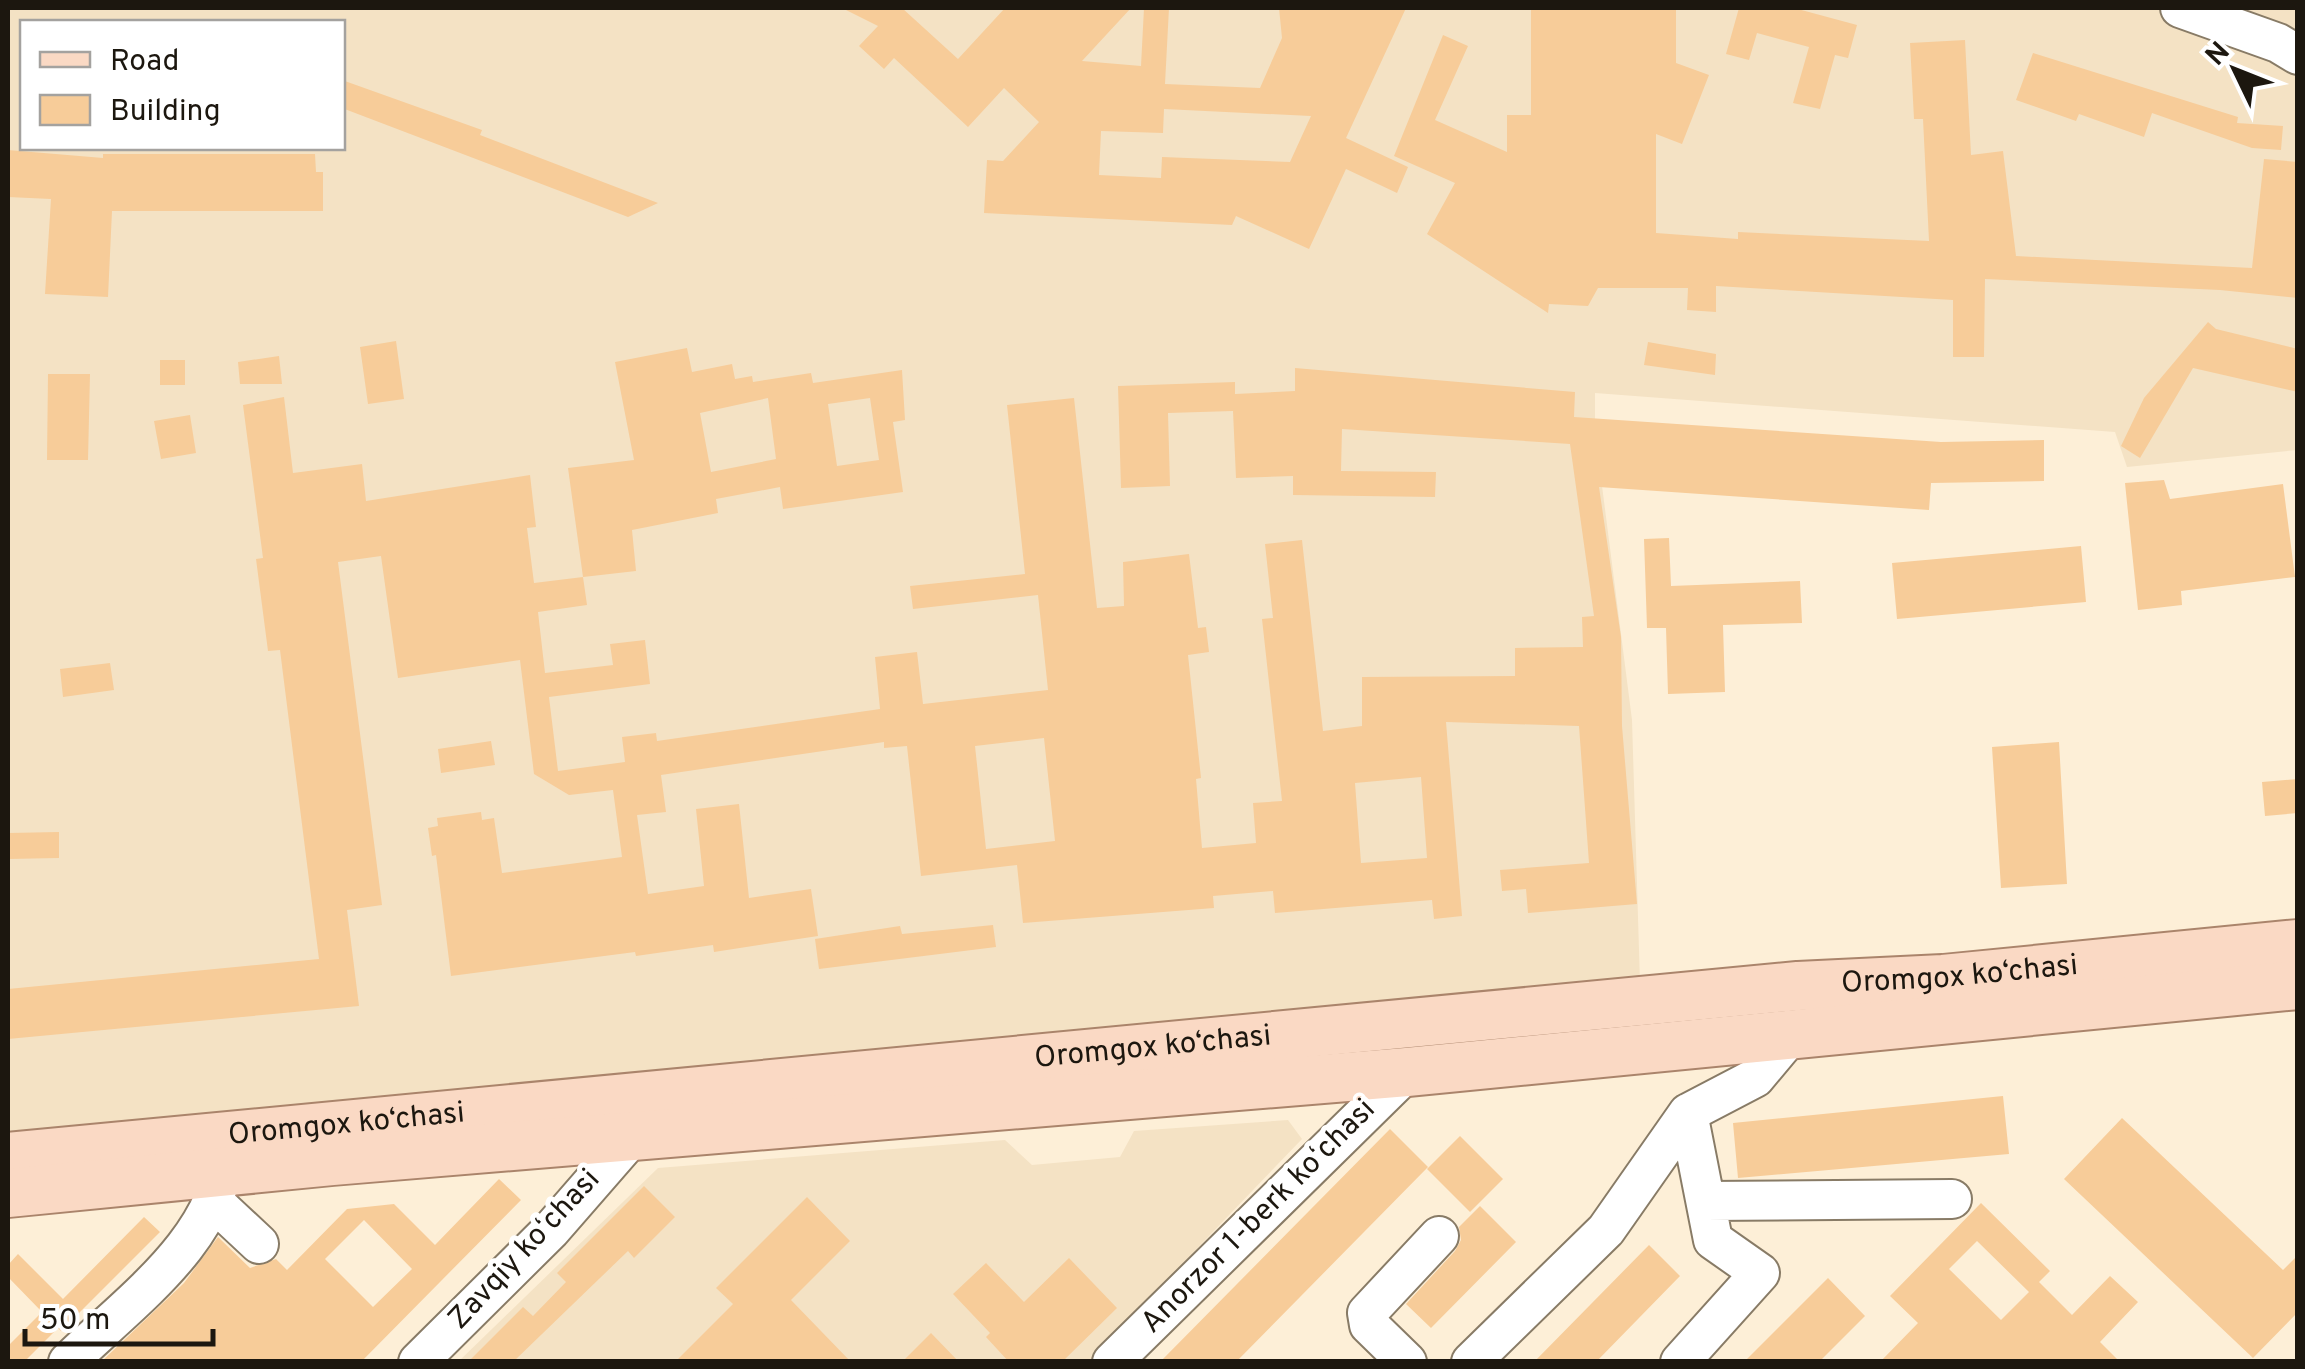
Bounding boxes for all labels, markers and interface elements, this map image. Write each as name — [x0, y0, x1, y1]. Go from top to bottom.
legend — [20, 20, 345, 150]
north arrow — [2185, 20, 2285, 120]
text: N — [2199, 35, 2239, 75]
text: Road — [110, 44, 179, 81]
text: Building — [110, 94, 221, 131]
street label: Oromgox ko‘chasi — [1840, 947, 2080, 1002]
street label: Oromgox ko‘chasi — [1033, 1018, 1273, 1077]
street label: Anorzor 1-berk koʻchasi — [1134, 1092, 1384, 1342]
street label: Oromgox ko‘chasi — [227, 1095, 466, 1154]
street label: Zavqiy koʻchasi — [441, 1162, 609, 1338]
scale bar — [25, 1284, 212, 1346]
text: 50 m — [40, 1303, 110, 1340]

